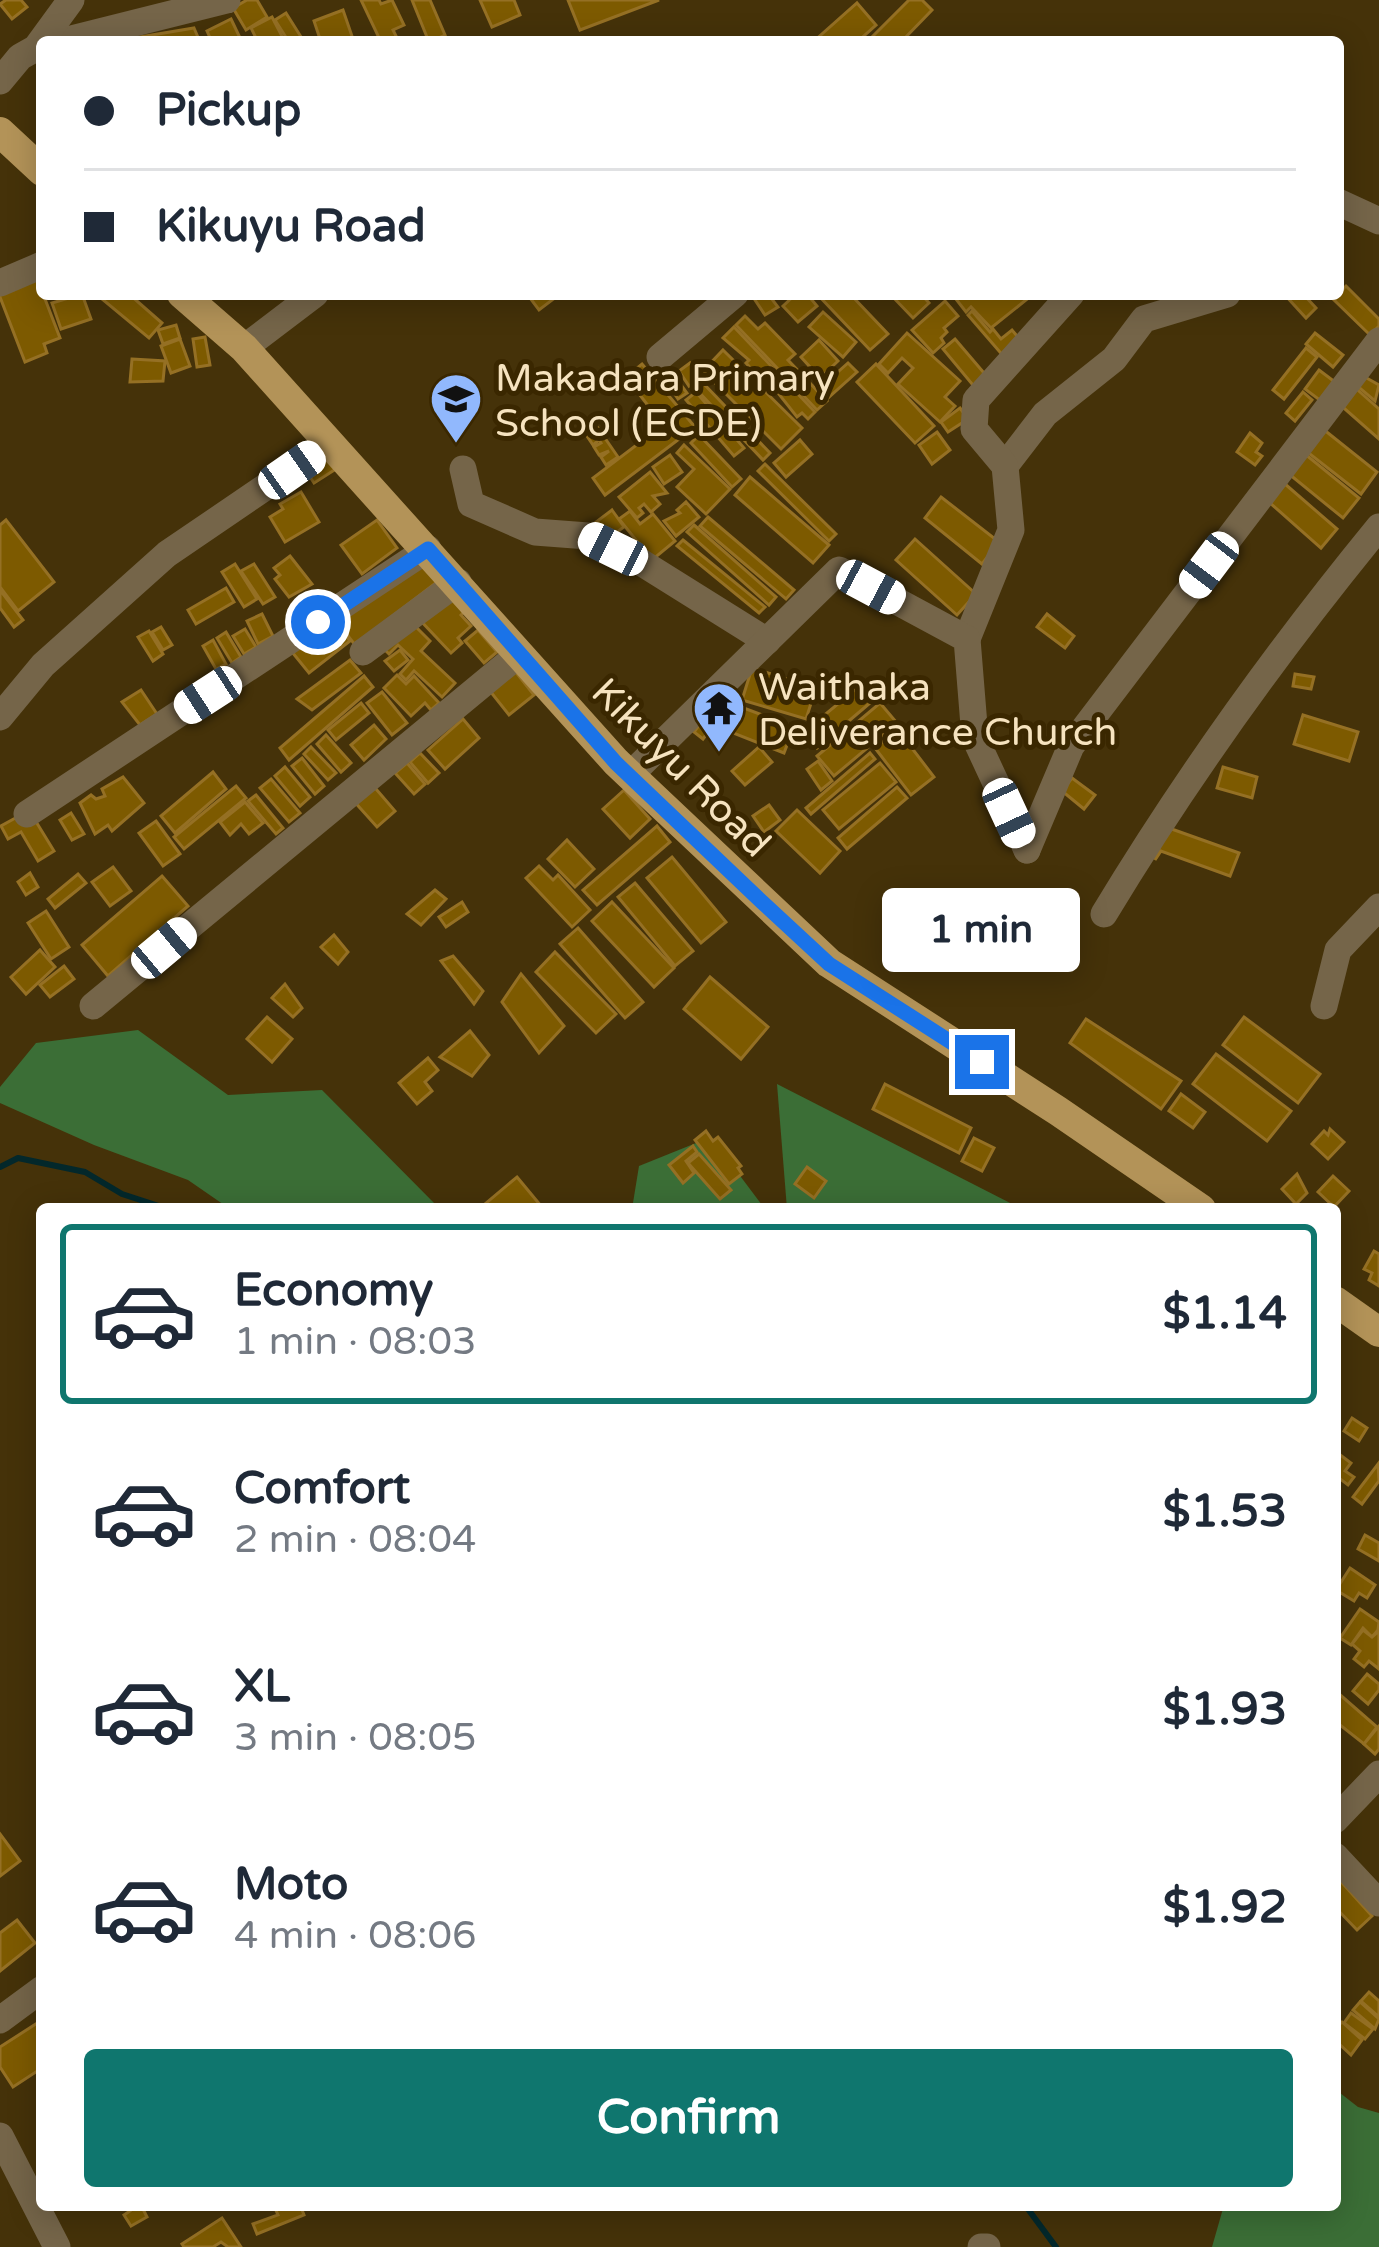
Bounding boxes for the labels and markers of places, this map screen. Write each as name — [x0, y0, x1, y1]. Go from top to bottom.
place label: Makadara Primary School (ECDE) — [495, 355, 835, 447]
school or university icon: Makadara Primary School (ECDE) — [428, 371, 484, 445]
place label: Waithaka Deliverance Church — [758, 664, 1117, 756]
temple icon: Waithaka Deliverance Church — [691, 680, 747, 754]

